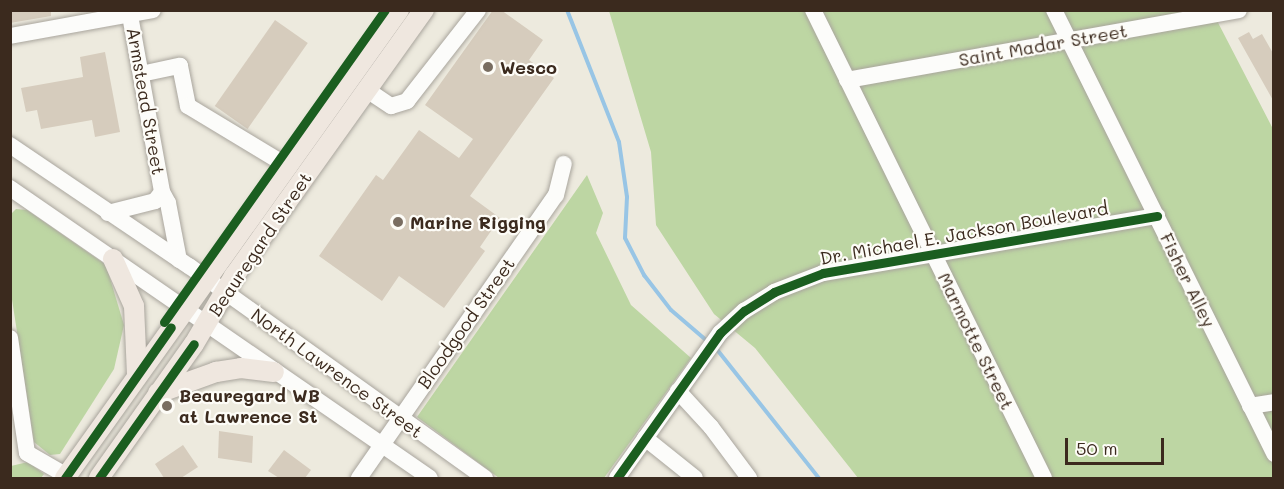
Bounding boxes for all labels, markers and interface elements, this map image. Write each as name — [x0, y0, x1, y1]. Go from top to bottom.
street label: Saint Madar Street — [957, 20, 1129, 70]
street label: Armstead Street — [122, 26, 170, 176]
place label: Wesco — [500, 56, 557, 78]
marker: Wesco — [481, 60, 495, 74]
street label: Beauregard Street — [204, 168, 316, 320]
street label: Dr. Michael E. Jackson Boulevard — [818, 197, 1110, 269]
place label: Marine Rigging — [410, 211, 546, 233]
marker: Marine Rigging — [391, 215, 405, 229]
street label: Fisher Alley — [1156, 229, 1220, 331]
street label: Bloodgood Street — [413, 253, 519, 393]
street label: Marmotte Street — [933, 269, 1019, 413]
street label: North Lawrence Street — [247, 304, 427, 442]
place label: Beauregard WB at Lawrence St — [179, 385, 320, 428]
marker: Beauregard WB at Lawrence St — [160, 399, 174, 413]
scale bar — [1068, 426, 1167, 464]
text: 50 m — [1076, 436, 1118, 460]

